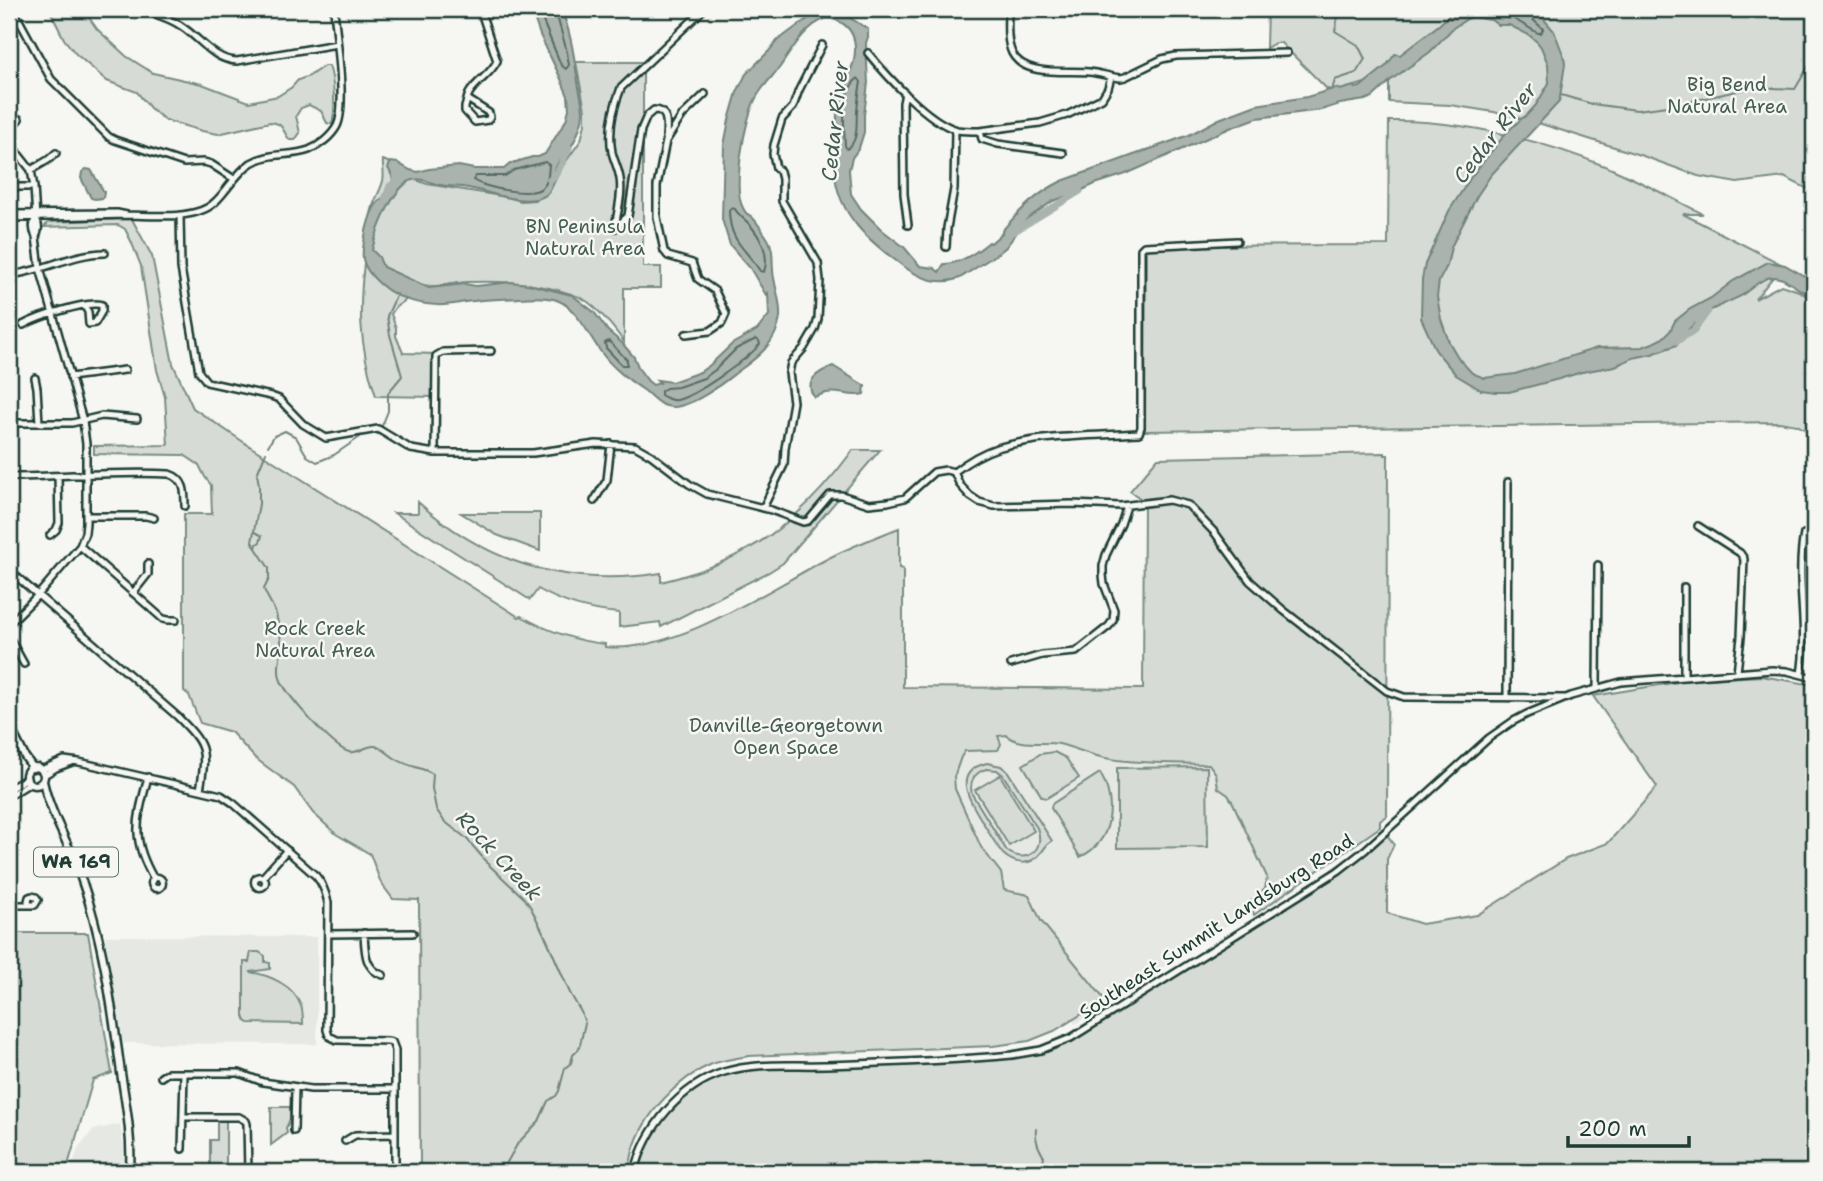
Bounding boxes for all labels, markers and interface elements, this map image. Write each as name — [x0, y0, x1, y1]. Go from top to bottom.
water label: Cedar River — [815, 58, 855, 183]
park label: Big Bend Natural Area — [1667, 72, 1787, 119]
water label: Cedar River — [1447, 76, 1544, 189]
park label: BN Peninsula Natural Area — [525, 214, 645, 261]
park label: Rock Creek Natural Area — [255, 616, 375, 663]
park label: Danville-Georgetown Open Space — [689, 713, 883, 760]
water label: Rock Creek — [450, 805, 548, 907]
street label: Southeast Summit Landsburg Road — [1074, 828, 1358, 1025]
road number: WA 169 — [34, 848, 118, 876]
scale bar — [1568, 1104, 1688, 1148]
text: 200 m — [1578, 1115, 1647, 1143]

